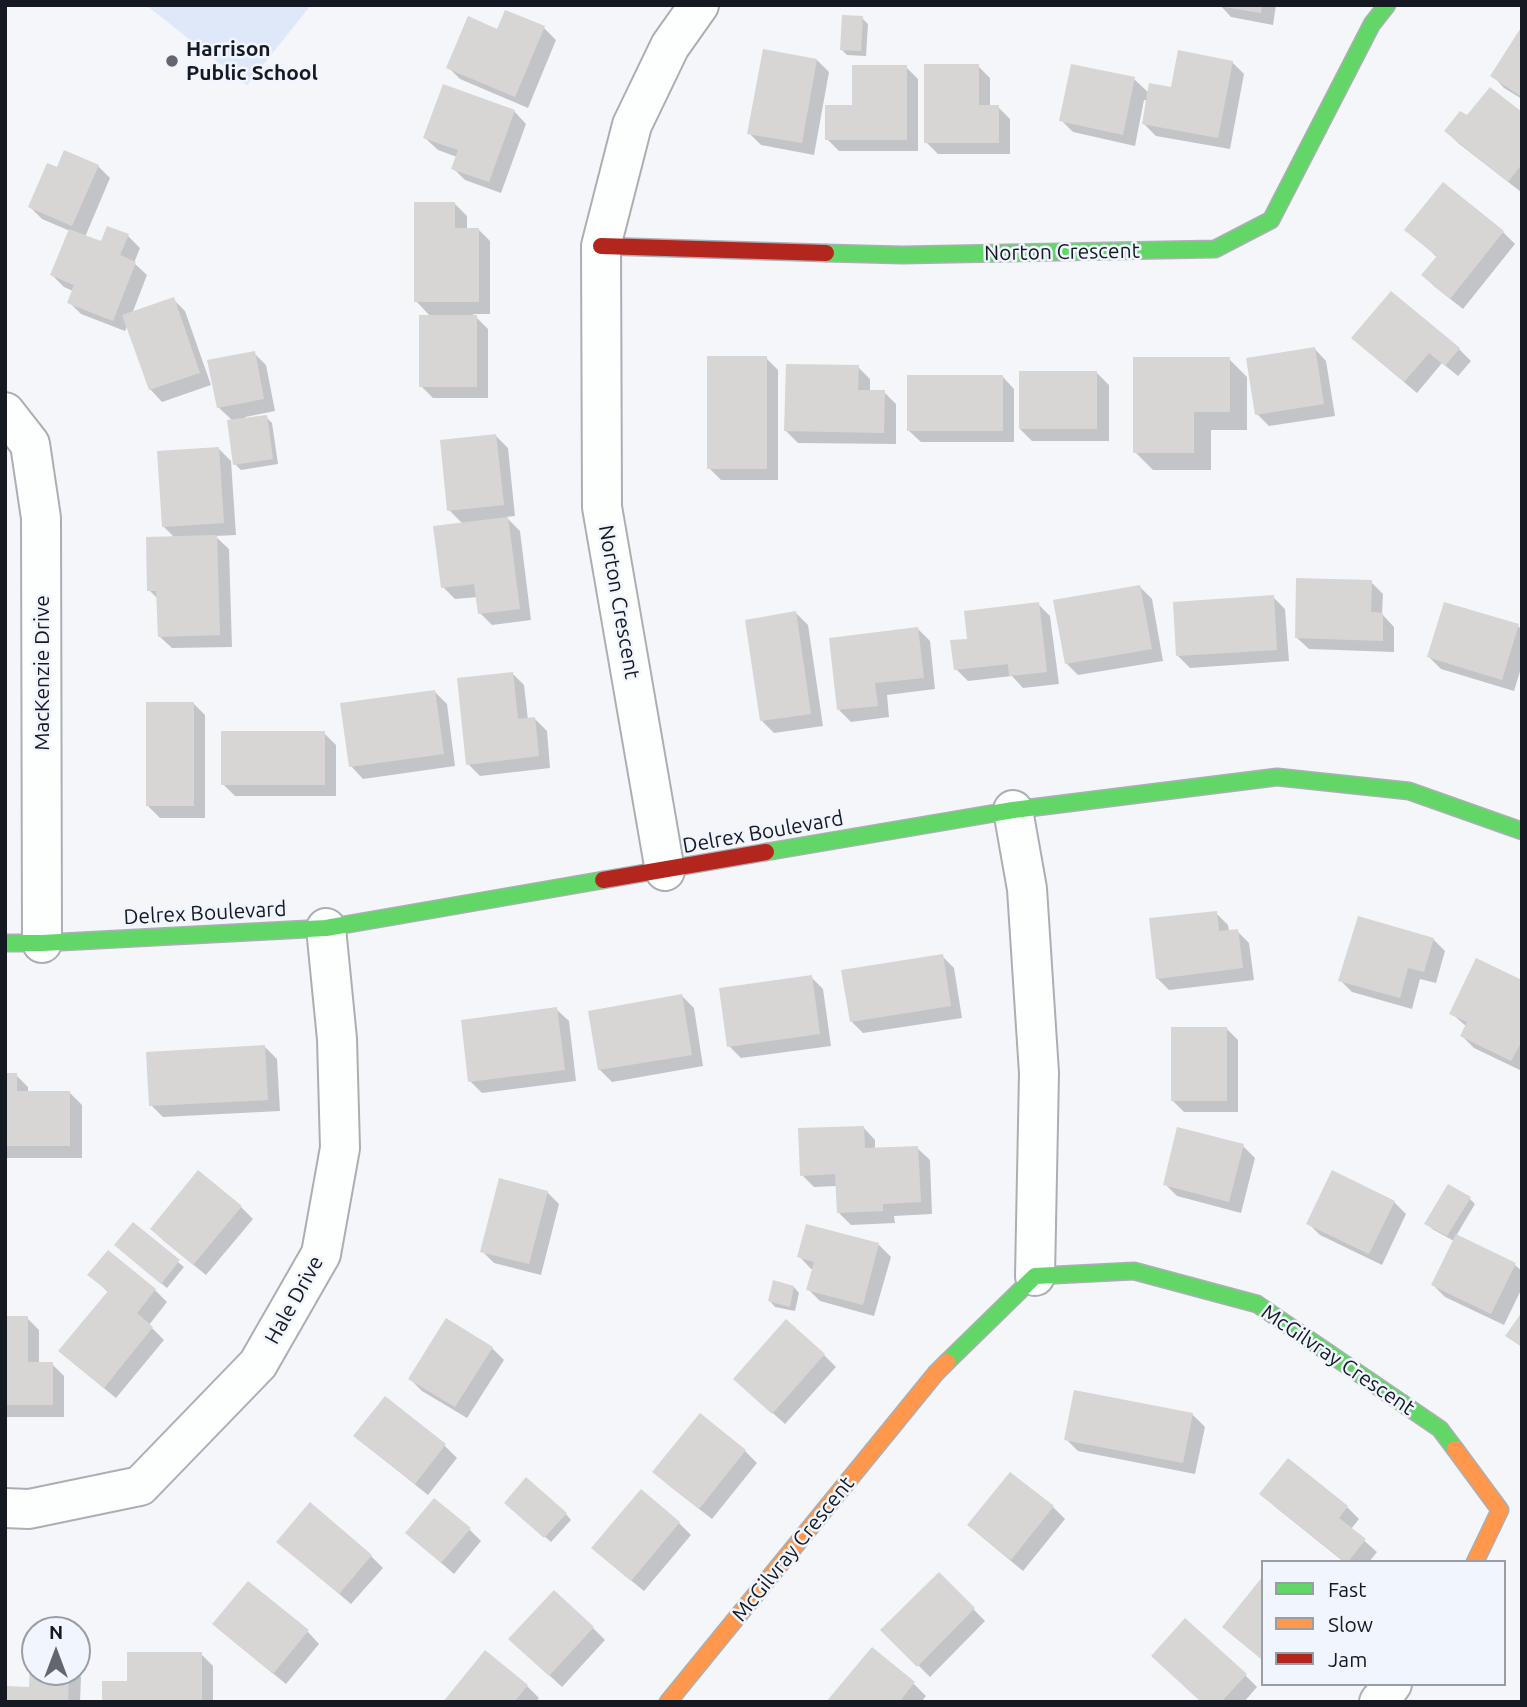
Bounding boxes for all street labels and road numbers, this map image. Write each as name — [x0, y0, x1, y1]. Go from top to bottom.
street label: Norton Crescent — [984, 238, 1140, 266]
street label: Norton Crescent — [593, 523, 645, 681]
street label: MacKenzie Drive — [29, 595, 55, 751]
street label: Delrex Boulevard — [681, 805, 845, 859]
street label: Delrex Boulevard — [123, 896, 287, 930]
street label: Hale Drive — [259, 1251, 329, 1349]
street label: McGilvray Crescent — [1257, 1299, 1419, 1421]
street label: McGilvray Crescent — [727, 1471, 859, 1627]

